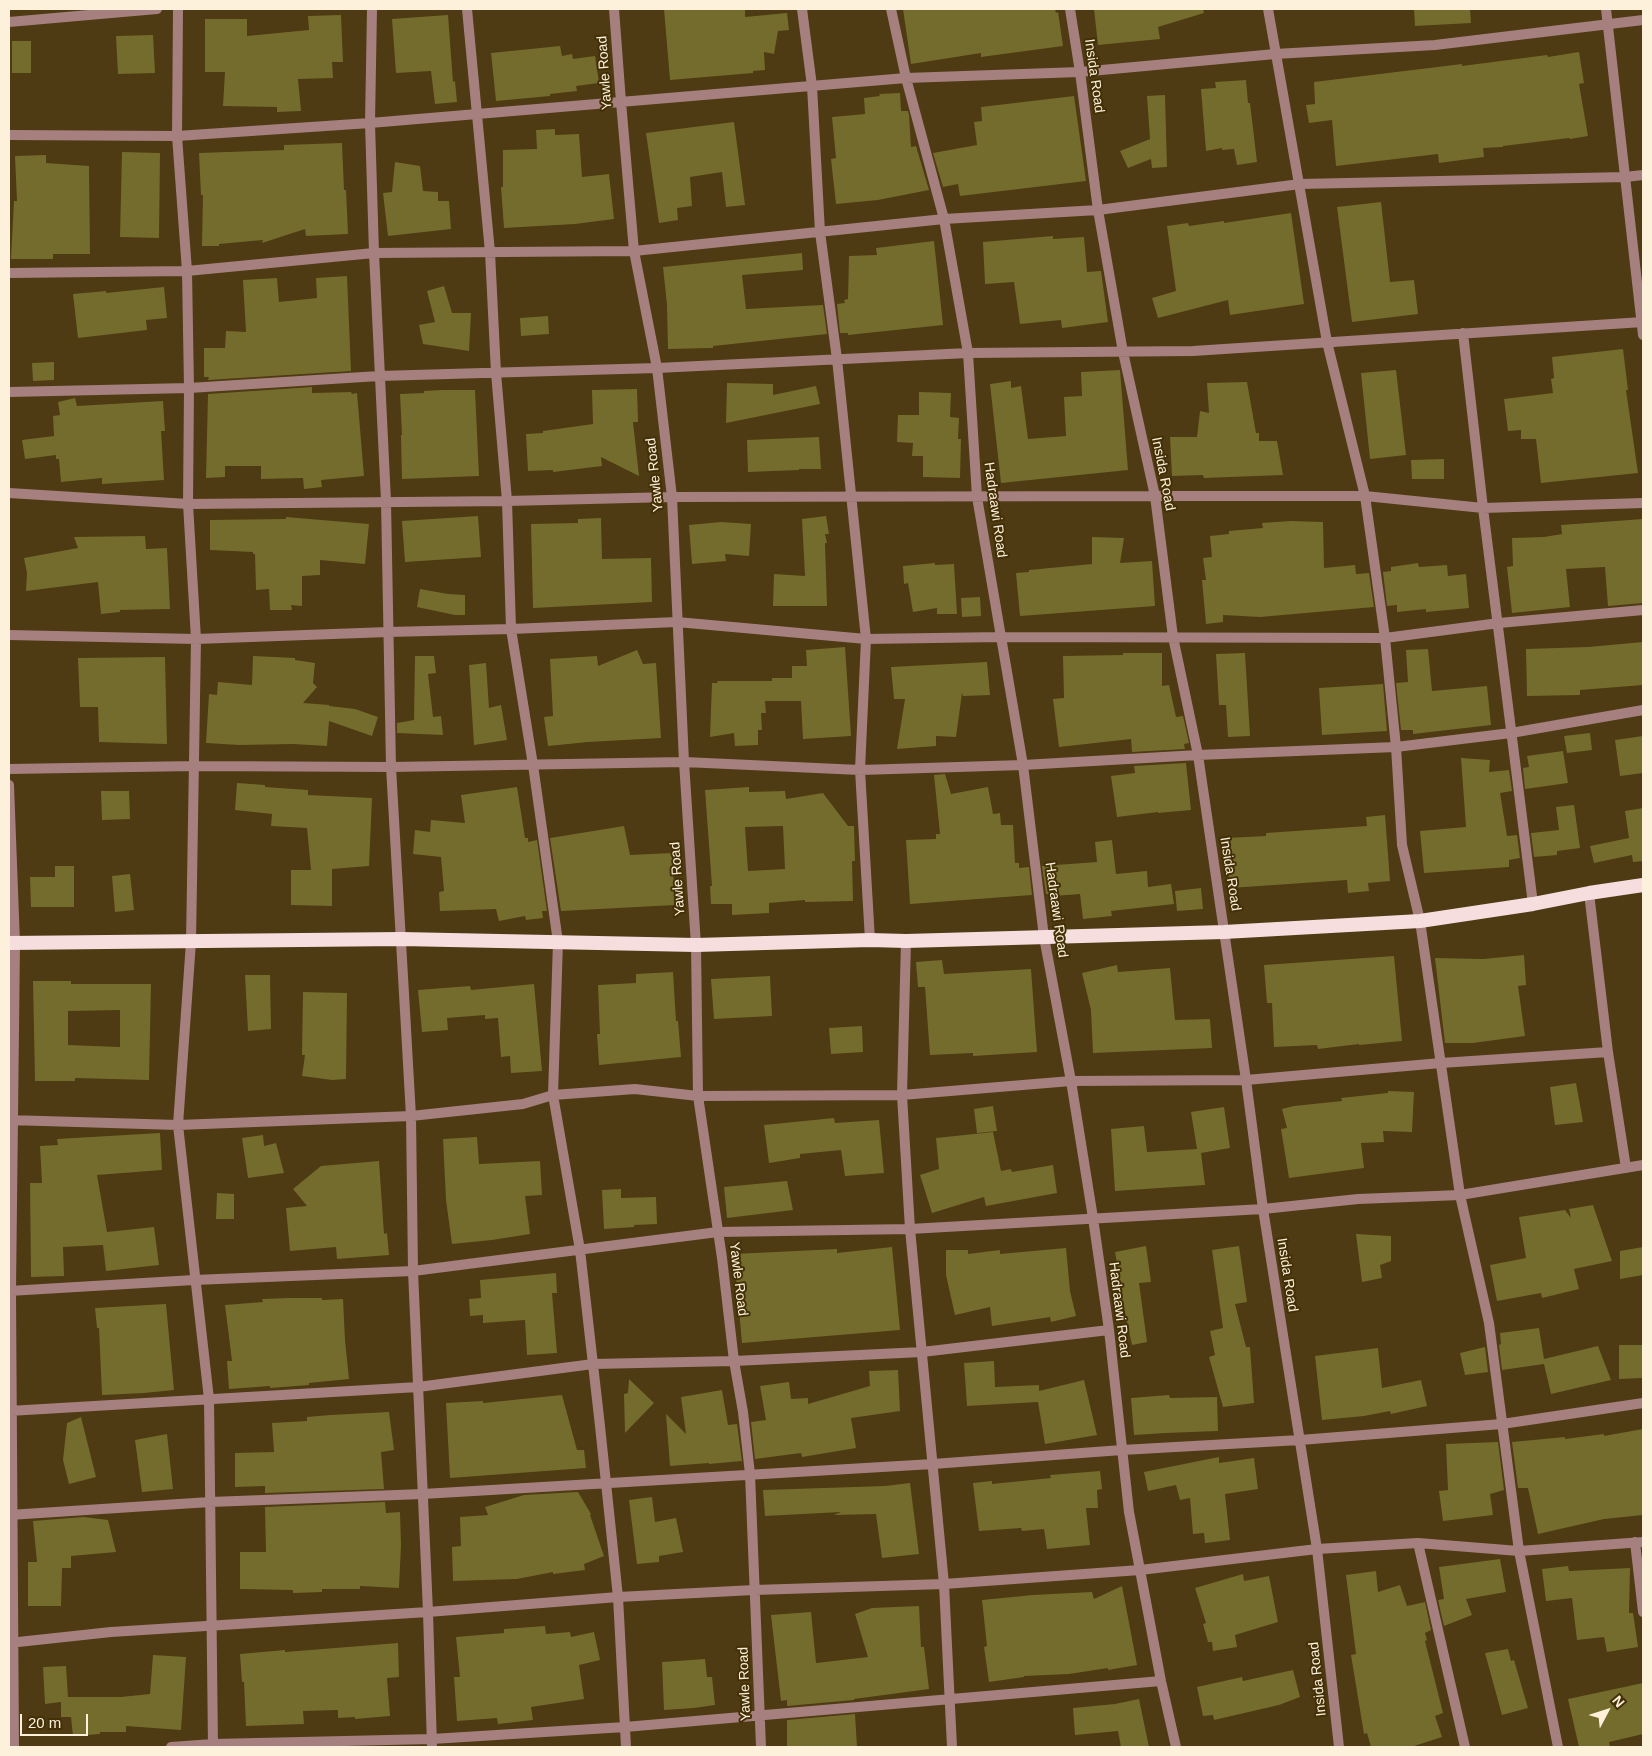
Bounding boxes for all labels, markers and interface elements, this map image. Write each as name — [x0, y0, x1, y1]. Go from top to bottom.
street label: Yawle Road — [594, 35, 616, 111]
street label: Insida Road — [1080, 38, 1108, 114]
street label: Insida Road — [1148, 436, 1178, 512]
street label: Yawle Road — [643, 437, 667, 513]
street label: Hadraawi Road — [980, 461, 1010, 559]
street label: Insida Road — [1216, 836, 1244, 912]
street label: Yawle Road — [667, 841, 689, 917]
street label: Hadraawi Road — [1041, 861, 1071, 959]
street label: Insida Road — [1273, 1237, 1301, 1313]
street label: Yawle Road — [725, 1241, 751, 1317]
street label: Hadraawi Road — [1105, 1261, 1133, 1359]
street label: Insida Road — [1306, 1641, 1330, 1717]
street label: Yawle Road — [735, 1647, 755, 1721]
north arrow — [1582, 1686, 1632, 1736]
text: N — [1609, 1692, 1628, 1710]
scale bar — [22, 1704, 90, 1736]
text: 20 m — [28, 1714, 61, 1731]

